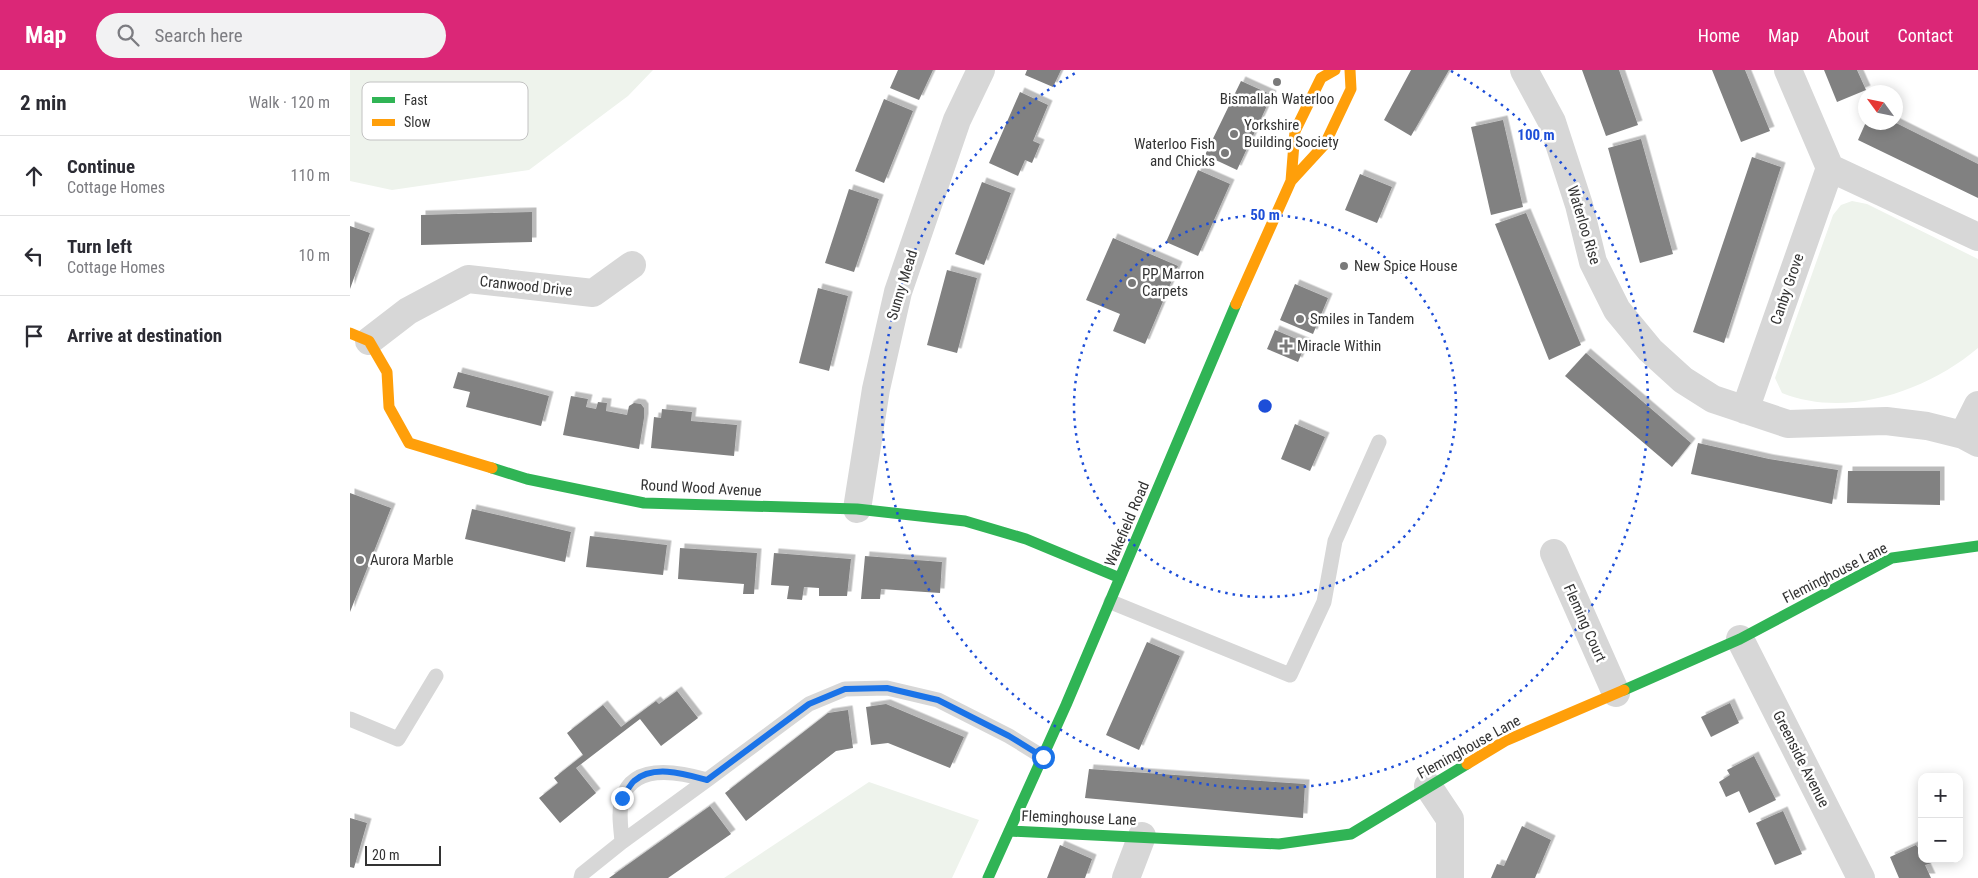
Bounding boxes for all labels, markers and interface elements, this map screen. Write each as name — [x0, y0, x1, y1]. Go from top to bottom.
search box — [96, 13, 446, 58]
text: Map — [25, 21, 66, 49]
icon: search — [114, 21, 142, 49]
text: Search here — [154, 24, 243, 47]
text: Home — [1698, 25, 1740, 46]
text: Map — [1768, 25, 1799, 46]
text: About — [1827, 25, 1869, 46]
text: Contact — [1897, 25, 1953, 46]
marker: Bismallah Waterloo — [1271, 76, 1283, 88]
legend — [362, 82, 528, 140]
north arrow — [1858, 85, 1903, 130]
place label: Bismallah Waterloo — [1220, 90, 1334, 108]
text: 2 min — [20, 91, 67, 115]
text: Fast — [404, 92, 428, 108]
text: Walk · 120 m — [249, 93, 330, 112]
text: Slow — [404, 114, 431, 130]
place label: Yorkshire Building Society — [1244, 116, 1339, 151]
text: 100 m — [1517, 126, 1555, 144]
marker: Yorkshire Building Society — [1228, 128, 1240, 140]
place label: Waterloo Fish and Chicks — [1134, 135, 1215, 170]
marker: Waterloo Fish and Chicks — [1219, 147, 1231, 159]
text: Continue — [67, 155, 135, 178]
icon: ahead — [20, 162, 48, 190]
text: 110 m — [291, 166, 330, 185]
text: Cottage Homes — [67, 178, 165, 197]
street label: Waterloo Rise — [1563, 183, 1605, 267]
text: 50 m — [1250, 206, 1280, 224]
text: Turn left — [67, 235, 132, 258]
icon: left — [20, 242, 48, 270]
text: 10 m — [298, 246, 330, 265]
street label: Sunny Mead — [883, 248, 921, 322]
street label: Canby Grove — [1766, 251, 1808, 327]
place label: New Spice House — [1354, 257, 1458, 275]
text: Cottage Homes — [67, 258, 165, 277]
marker: New Spice House — [1338, 260, 1350, 272]
place label: PP Marron Carpets — [1142, 265, 1204, 300]
street label: Cranwood Drive — [479, 272, 573, 300]
marker: PP Marron Carpets — [1126, 277, 1138, 289]
place label: Smiles in Tandem — [1310, 310, 1414, 328]
marker: Smiles in Tandem — [1294, 313, 1306, 325]
icon: arrive — [20, 322, 48, 350]
text: Arrive at destination — [67, 324, 222, 347]
place label: Miracle Within — [1297, 337, 1381, 355]
marker: Miracle Within — [1279, 339, 1293, 353]
centre of rings — [1256, 397, 1274, 415]
street label: Round Wood Avenue — [640, 476, 762, 500]
street label: Wakefield Road — [1101, 479, 1153, 569]
street label: Fleminghouse Lane — [1780, 539, 1890, 607]
place label: Aurora Marble — [370, 551, 454, 569]
marker: Aurora Marble — [354, 554, 366, 566]
street label: Fleming Court — [1560, 581, 1610, 665]
street label: Greenside Avenue — [1769, 708, 1833, 810]
street label: Fleminghouse Lane — [1414, 711, 1524, 783]
route start — [1032, 746, 1055, 769]
map controls — [1918, 773, 1963, 863]
button: + — [1918, 773, 1963, 818]
route end — [611, 787, 634, 810]
street label: Fleminghouse Lane — [1021, 807, 1137, 829]
button: − — [1918, 818, 1963, 863]
scale bar — [365, 843, 441, 866]
text: 20 m — [372, 847, 400, 863]

